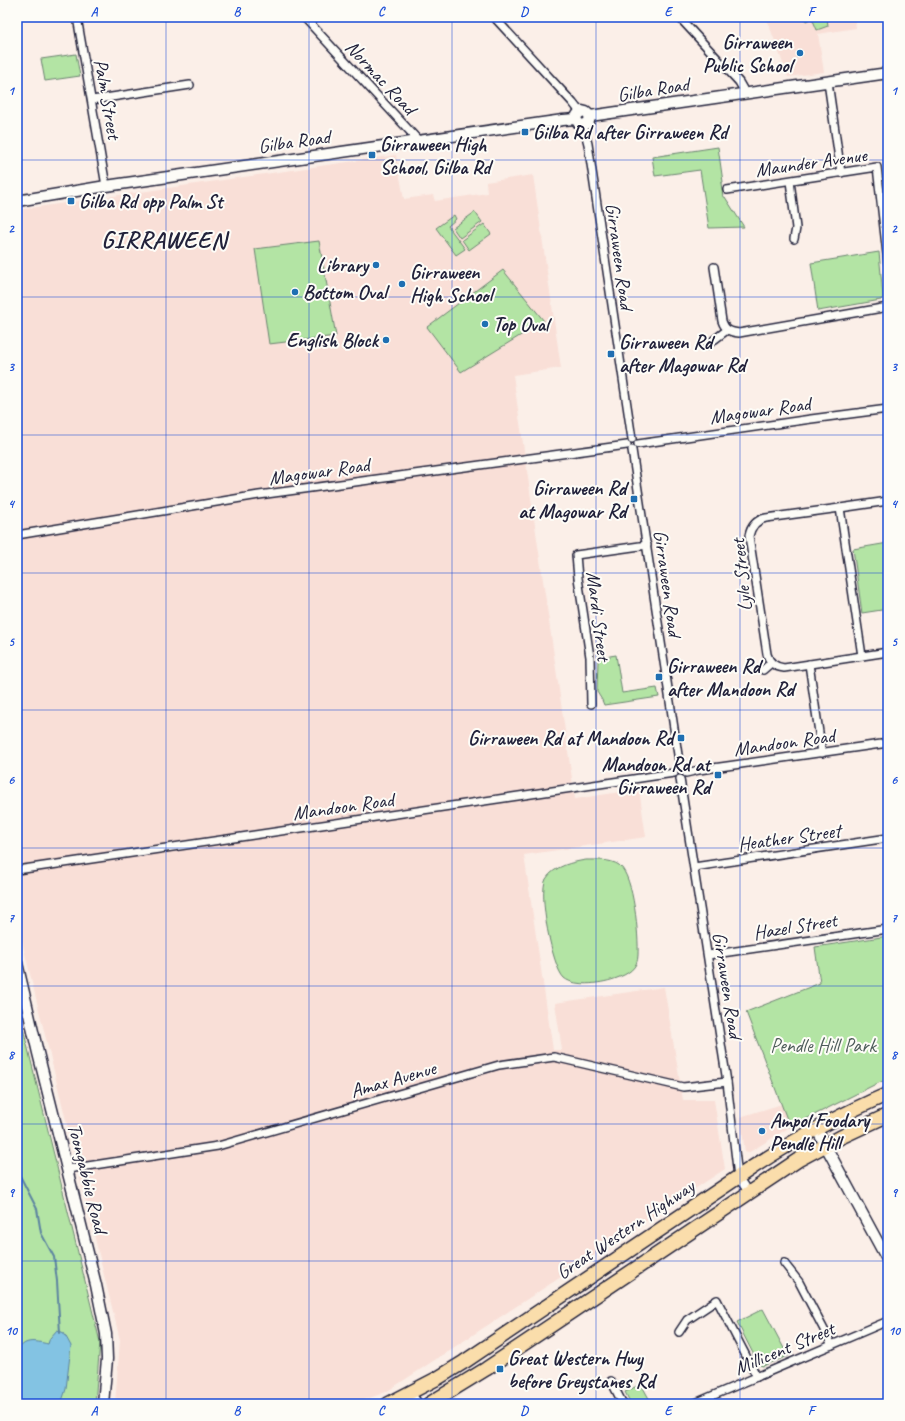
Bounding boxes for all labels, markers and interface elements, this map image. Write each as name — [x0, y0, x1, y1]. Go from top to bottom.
text: A — [91, 4, 99, 20]
text: B — [234, 4, 242, 20]
text: C — [378, 4, 386, 20]
text: D — [520, 4, 529, 20]
text: E — [665, 4, 674, 20]
text: F — [808, 4, 817, 20]
place label: Girraween Public School — [703, 30, 795, 78]
street label: Normac Road — [340, 35, 424, 122]
marker: Girraween Public School — [795, 48, 805, 58]
street label: Palm Street — [88, 57, 127, 143]
street label: Gilba Road — [615, 71, 694, 107]
text: 1 — [8, 83, 16, 99]
text: 1 — [891, 83, 899, 99]
place label: Gilba Rd after Girraween Rd — [533, 120, 731, 145]
street label: Gilba Road — [257, 124, 335, 159]
marker: Gilba Rd after Girraween Rd — [520, 127, 530, 137]
place label: Girraween High School, Gilba Rd — [380, 132, 494, 180]
street label: Maunder Avenue — [754, 142, 870, 183]
marker: Girraween High School, Gilba Rd — [367, 150, 377, 160]
place label: Gilba Rd opp Palm St — [79, 189, 225, 214]
marker: Gilba Rd opp Palm St — [66, 196, 76, 206]
street label: Girraween Road — [600, 201, 640, 314]
text: 2 — [8, 221, 15, 237]
text: 2 — [891, 221, 898, 237]
district label: GIRRAWEEN — [101, 225, 230, 255]
place label: Library — [317, 253, 370, 278]
marker: Library — [371, 260, 381, 270]
place label: Girraween High School — [410, 260, 495, 308]
marker: Girraween High School — [397, 279, 407, 289]
place label: Bottom Oval — [303, 280, 390, 305]
marker: Bottom Oval — [290, 287, 300, 297]
place label: Top Oval — [493, 312, 552, 337]
marker: Top Oval — [480, 319, 490, 329]
place label: English Block — [286, 328, 380, 353]
place label: Girraween Rd after Magowar Rd — [619, 330, 749, 378]
marker: English Block — [381, 335, 391, 345]
marker: Girraween Rd after Magowar Rd — [606, 349, 616, 359]
text: 3 — [8, 359, 15, 375]
text: 3 — [891, 359, 898, 375]
street label: Magowar Road — [708, 391, 815, 430]
street label: Magowar Road — [267, 452, 374, 491]
place label: Girraween Rd at Magowar Rd — [518, 476, 630, 524]
marker: Girraween Rd at Magowar Rd — [629, 494, 639, 504]
text: 4 — [8, 496, 16, 512]
text: 4 — [891, 496, 899, 512]
street label: Girraween Road — [648, 528, 688, 641]
street label: Lyle Street — [725, 535, 758, 612]
street label: Mardi Street — [581, 570, 617, 665]
text: 5 — [8, 634, 15, 650]
text: 5 — [891, 634, 898, 650]
place label: Girraween Rd after Mandoon Rd — [667, 654, 798, 702]
marker: Girraween Rd after Mandoon Rd — [654, 672, 664, 682]
street label: Mandoon Road — [732, 723, 839, 762]
place label: Girraween Rd at Mandoon Rd — [468, 726, 677, 751]
marker: Girraween Rd at Mandoon Rd — [676, 733, 686, 743]
place label: Mandoon Rd at Girraween Rd — [602, 752, 714, 800]
marker: Mandoon Rd at Girraween Rd — [713, 770, 723, 780]
text: 6 — [8, 772, 15, 788]
text: 6 — [891, 772, 898, 788]
street label: Mandoon Road — [291, 787, 398, 826]
street label: Heather Street — [736, 817, 845, 857]
street label: Hazel Street — [752, 907, 841, 945]
text: 7 — [8, 910, 15, 926]
text: 7 — [891, 910, 898, 926]
street label: Girraween Road — [707, 930, 749, 1043]
park label: Pendle Hill Park — [770, 1033, 877, 1058]
text: 8 — [8, 1047, 16, 1063]
text: 8 — [891, 1047, 899, 1063]
street label: Amax Avenue — [348, 1055, 440, 1104]
place label: Ampol Foodary Pendle Hill — [770, 1108, 871, 1156]
street label: Toongabbie Road — [62, 1121, 114, 1239]
marker: Ampol Foodary Pendle Hill — [757, 1126, 767, 1136]
street label: Great Western Highway — [551, 1173, 701, 1285]
text: 9 — [8, 1185, 15, 1201]
text: 9 — [891, 1185, 898, 1201]
street label: Millicent Street — [730, 1315, 840, 1381]
text: 10 — [5, 1323, 18, 1339]
text: 10 — [888, 1323, 901, 1339]
place label: Great Western Hwy before Greystanes Rd — [508, 1346, 658, 1395]
marker: Great Western Hwy before Greystanes Rd — [495, 1364, 505, 1374]
text: A — [91, 1403, 99, 1419]
text: B — [234, 1403, 242, 1419]
text: C — [378, 1403, 386, 1419]
text: D — [520, 1403, 529, 1419]
text: E — [665, 1403, 674, 1419]
text: F — [808, 1403, 817, 1419]

